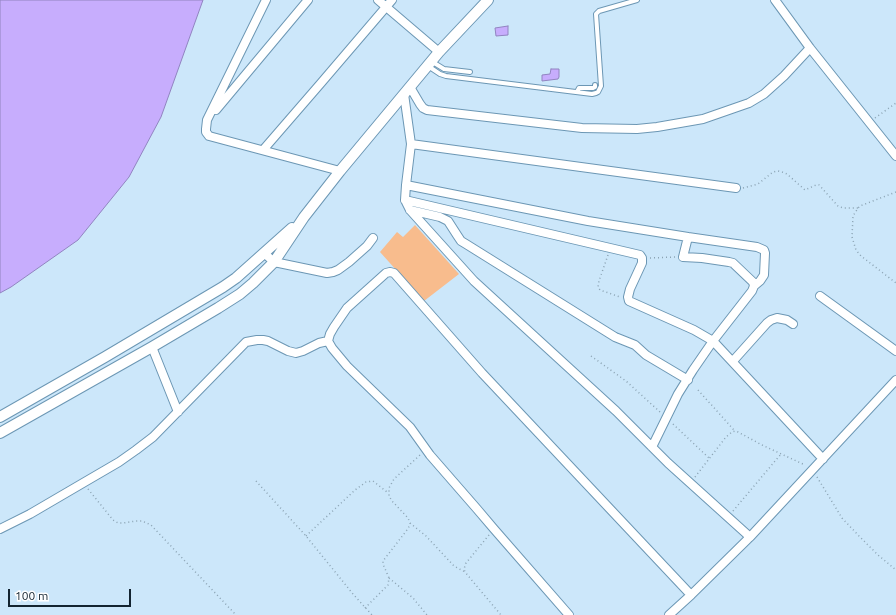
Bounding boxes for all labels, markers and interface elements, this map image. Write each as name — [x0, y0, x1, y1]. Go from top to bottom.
scale bar — [10, 581, 133, 607]
text: 100 m — [15, 589, 48, 602]

